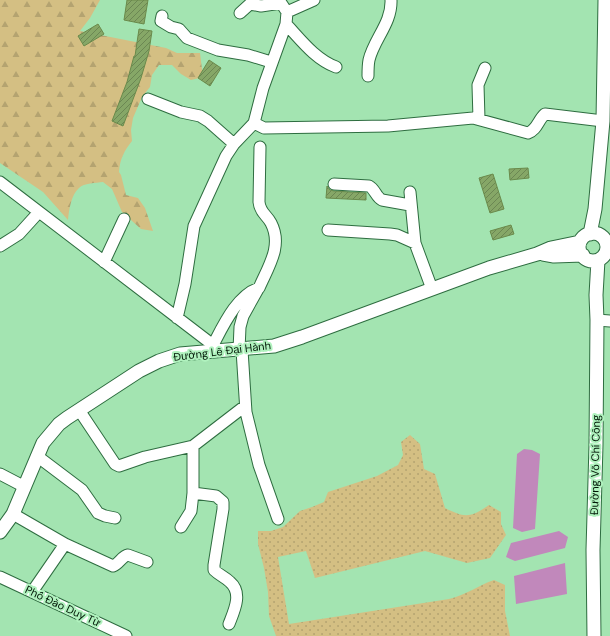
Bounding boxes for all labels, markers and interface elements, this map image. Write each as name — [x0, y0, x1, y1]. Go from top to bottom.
street label: Đường Lê Đại Hành — [172, 338, 272, 364]
street label: Đường Võ Chí Công — [587, 415, 603, 515]
street label: Phố Đào Duy Từ — [23, 582, 104, 630]

